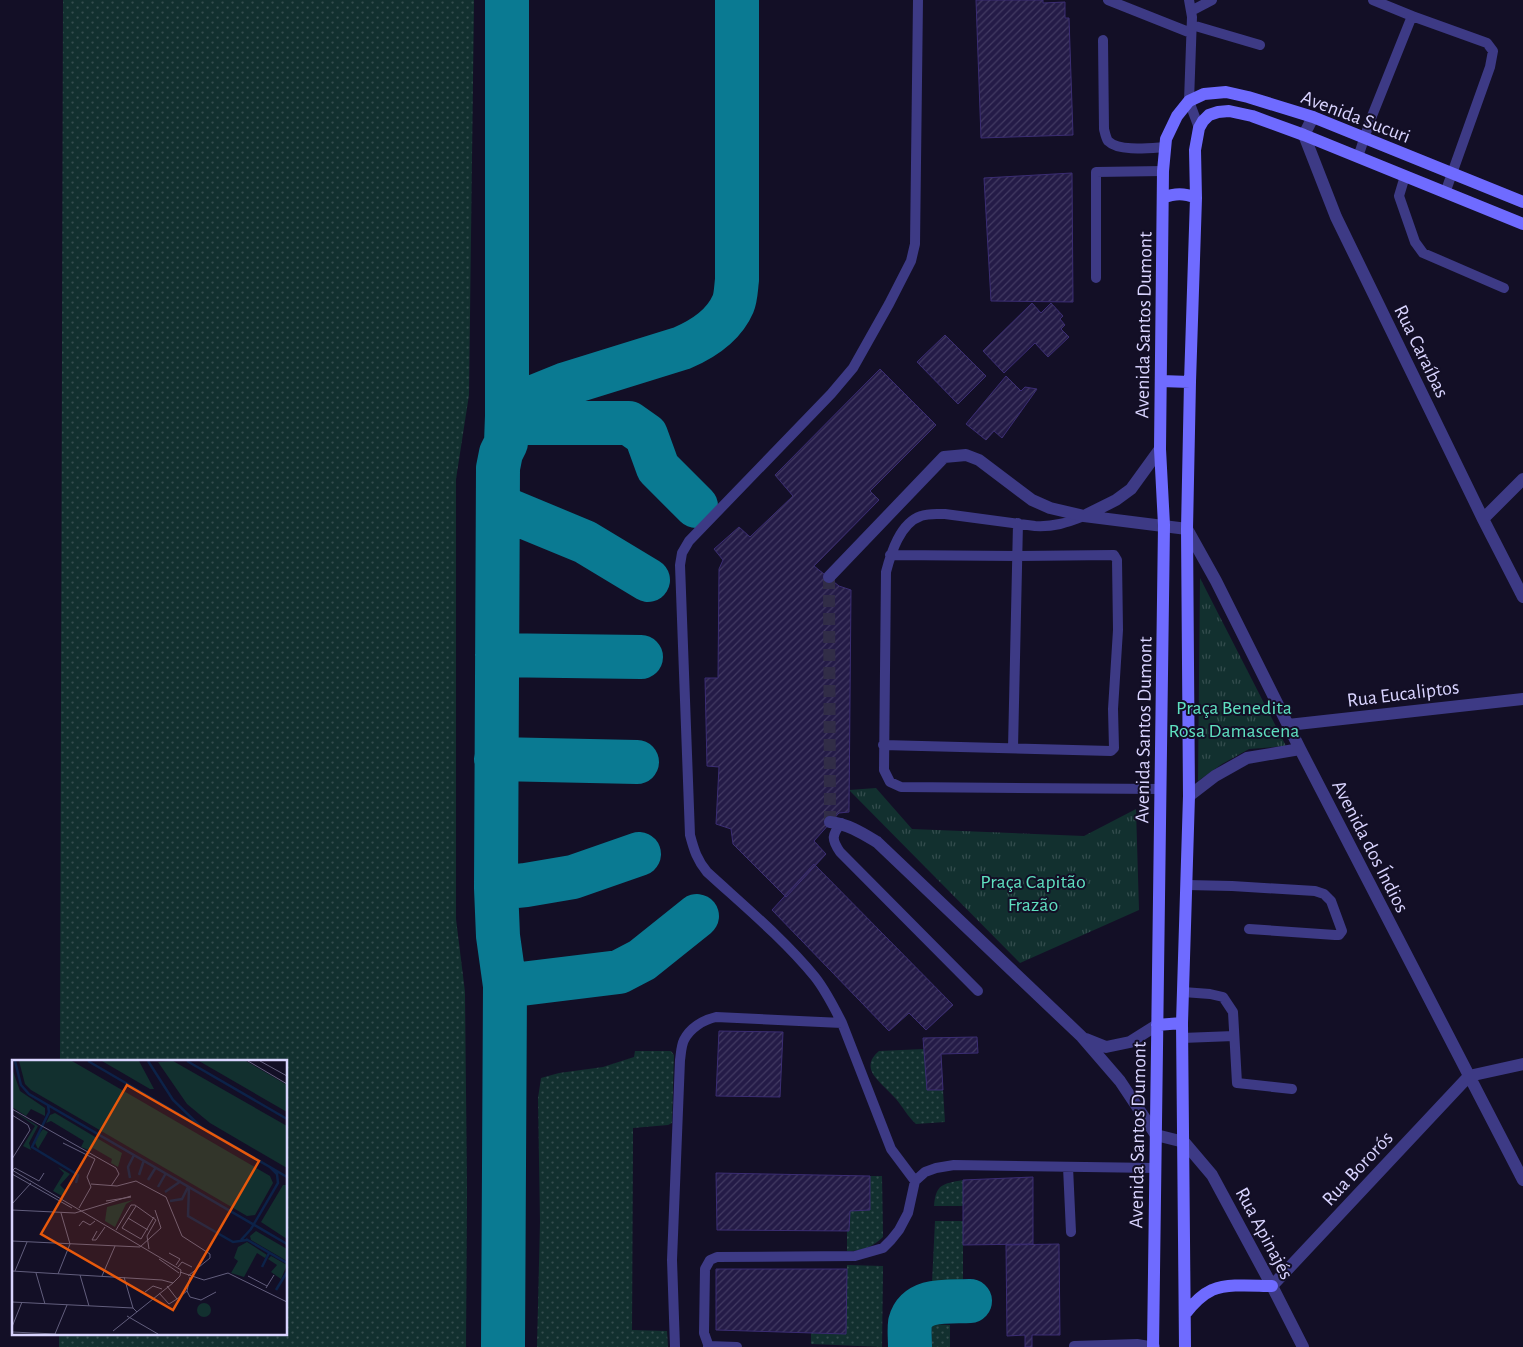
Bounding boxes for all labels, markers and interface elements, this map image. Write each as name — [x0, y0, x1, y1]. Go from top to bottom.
street label: Avenida Sucuri — [1298, 87, 1413, 147]
street label: Avenida Santos Dumont — [1132, 231, 1156, 419]
street label: Rua Caraíbas — [1390, 302, 1452, 401]
street label: Avenida Santos Dumont — [1132, 636, 1156, 824]
street label: Rua Eucaliptos — [1346, 677, 1460, 711]
park label: Praça Benedita Rosa Damascena — [1168, 698, 1300, 741]
street label: Avenida dos Índios — [1328, 777, 1413, 916]
park label: Praça Capitão Frazão — [980, 872, 1086, 915]
street label: Avenida Santos Dumont — [1126, 1041, 1150, 1229]
inset map — [12, 1060, 288, 1334]
street label: Rua Bororós — [1319, 1128, 1397, 1210]
street label: Rua Apinajés — [1232, 1184, 1297, 1283]

